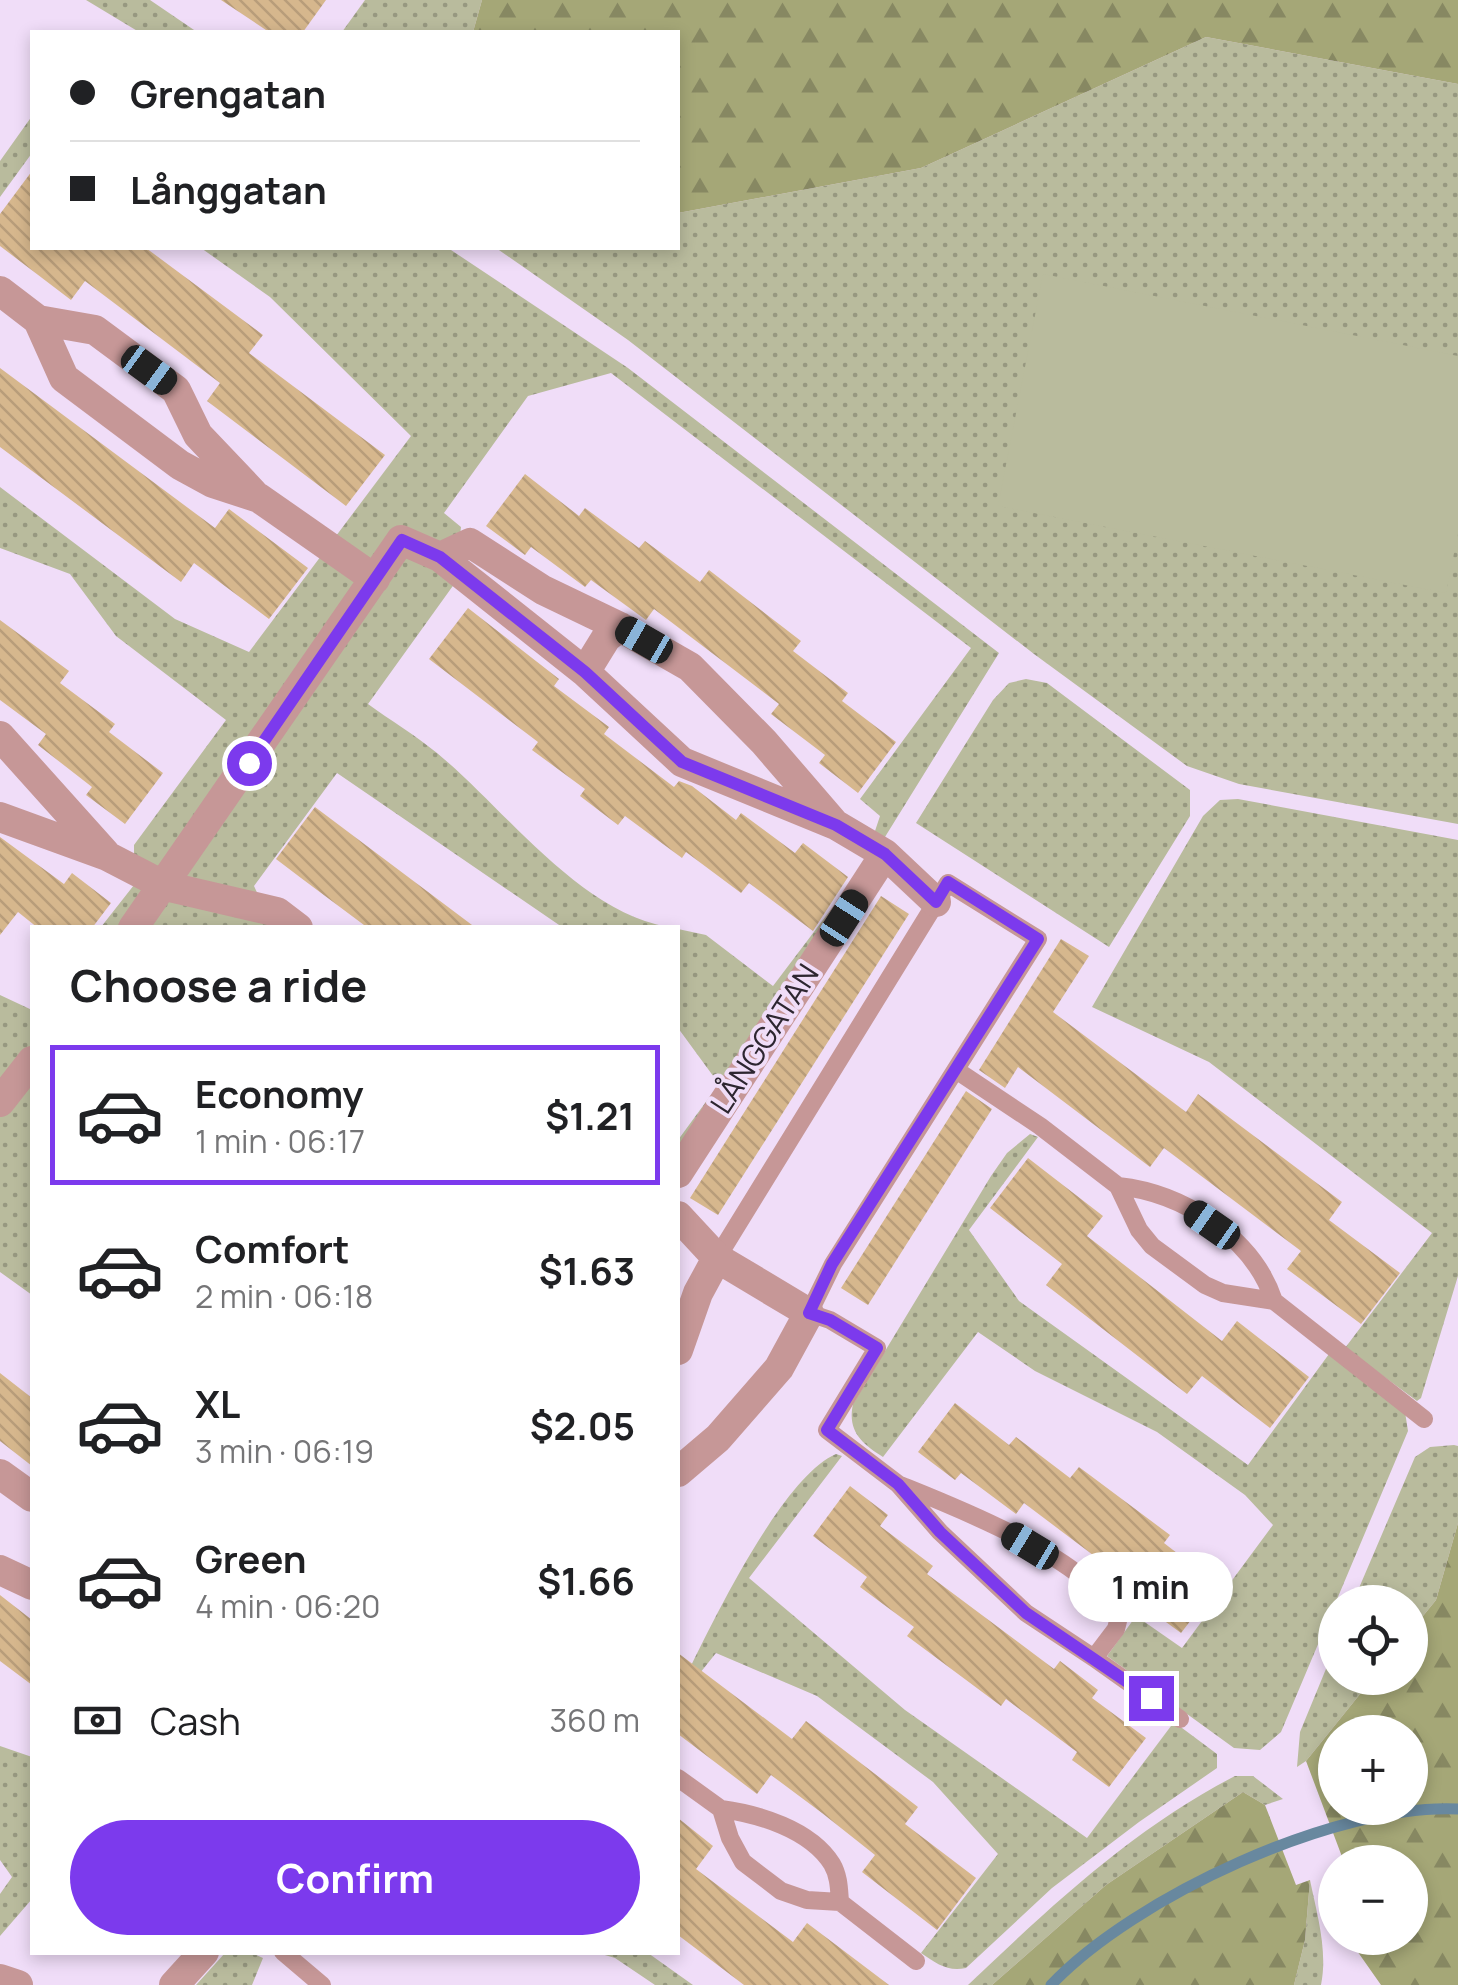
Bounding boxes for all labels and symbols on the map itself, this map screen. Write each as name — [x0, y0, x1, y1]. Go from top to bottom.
car — [116, 340, 182, 400]
car — [611, 612, 677, 668]
route start — [227, 741, 272, 786]
car — [815, 885, 873, 951]
street label: LÅNGGATAN — [700, 955, 827, 1121]
car — [1179, 1196, 1245, 1254]
car — [997, 1518, 1063, 1574]
callout: 1 min — [1068, 1553, 1234, 1623]
route end — [1129, 1676, 1174, 1721]

